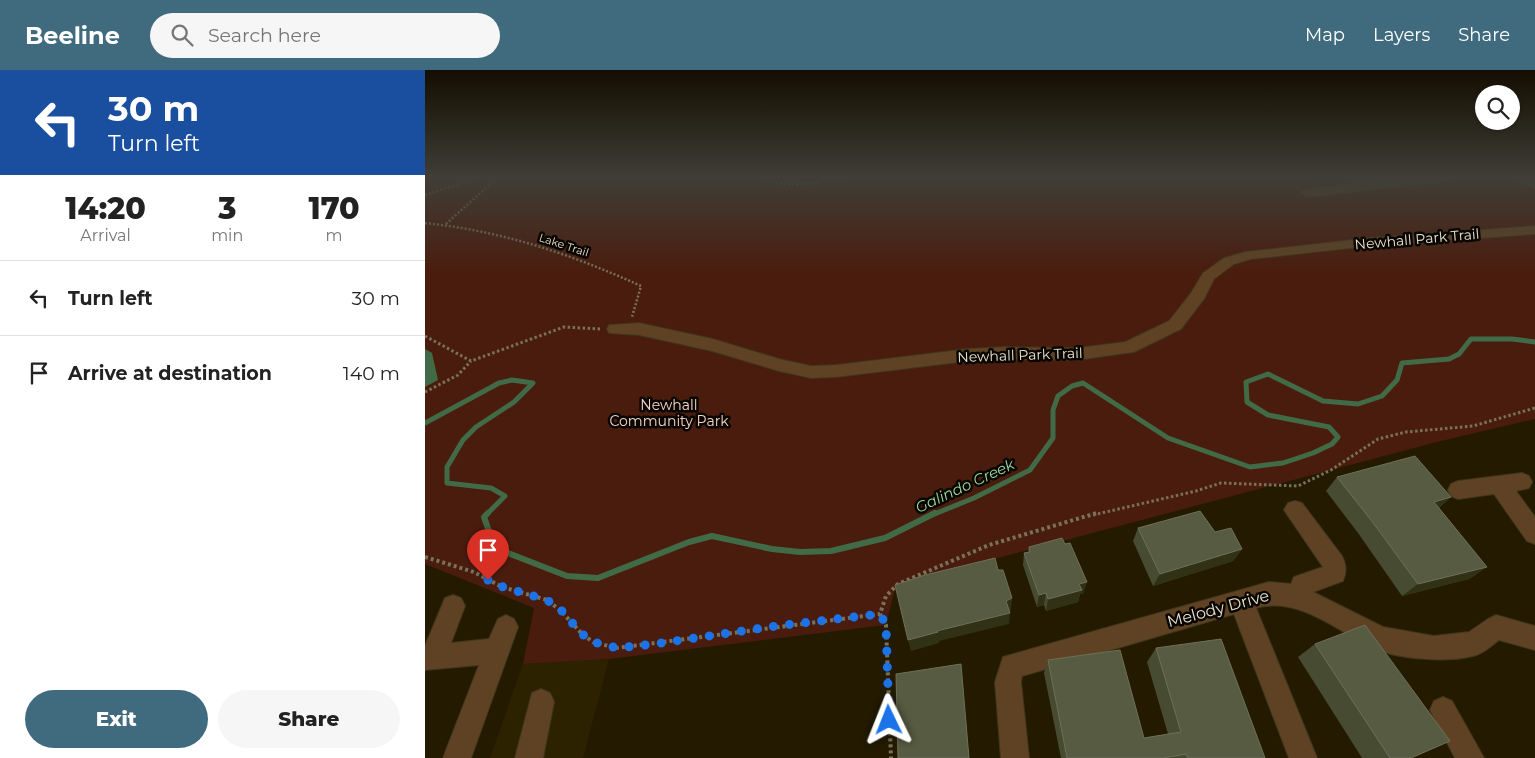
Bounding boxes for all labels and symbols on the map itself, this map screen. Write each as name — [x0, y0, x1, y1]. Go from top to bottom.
street label: Newhall Park Trail — [1354, 225, 1480, 253]
street label: Lake Trail — [537, 230, 591, 260]
street label: Newhall Park Trail — [957, 344, 1083, 366]
park label: Newhall Community Park — [609, 396, 729, 430]
water label: Galindo Creek — [912, 454, 1018, 517]
pin — [467, 529, 509, 580]
street label: Melody Drive — [1165, 586, 1271, 631]
position arrow — [862, 693, 914, 745]

